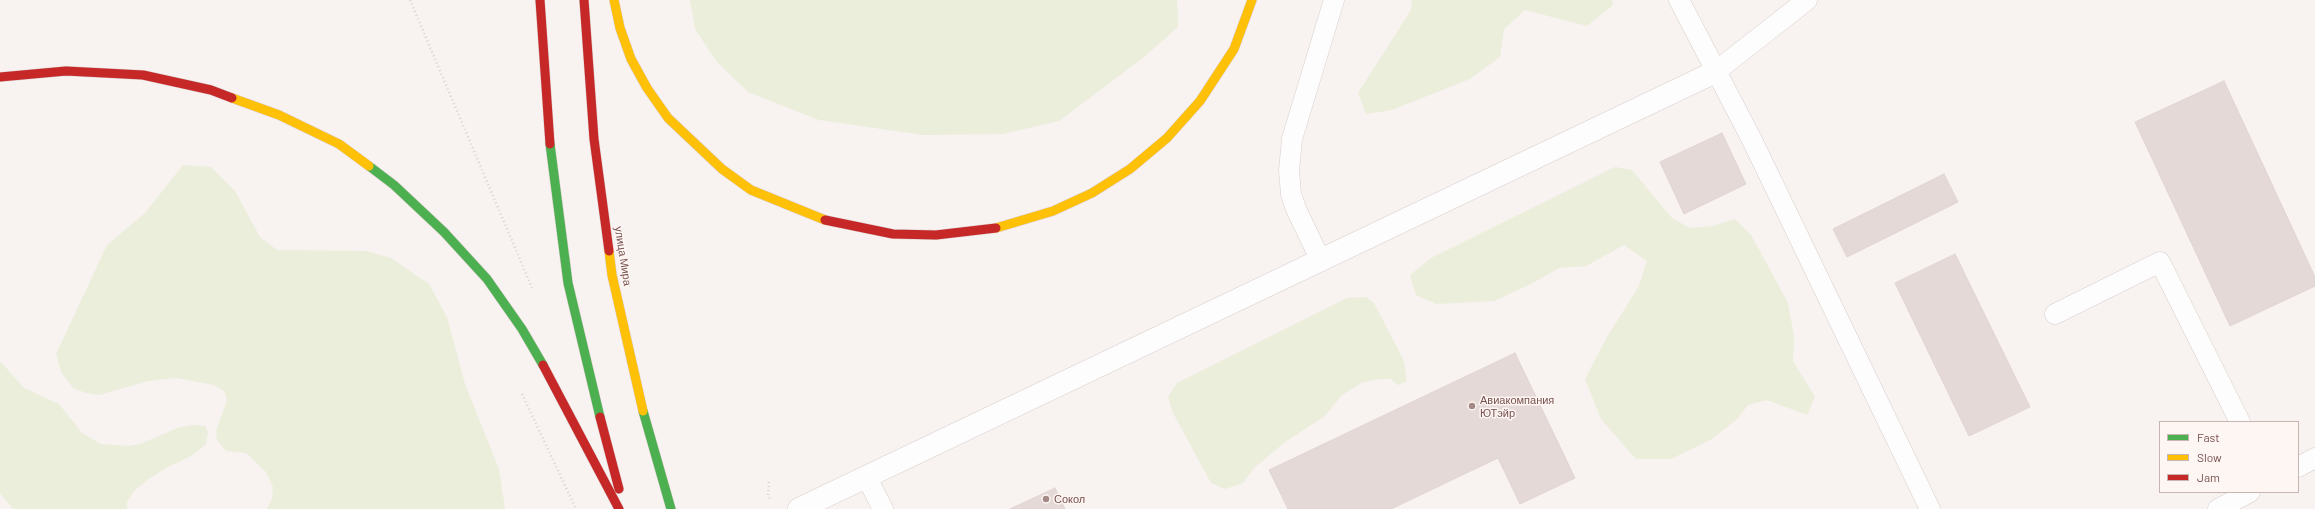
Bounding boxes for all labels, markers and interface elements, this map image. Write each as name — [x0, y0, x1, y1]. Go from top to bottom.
street label: улица Мира — [612, 225, 634, 287]
place label: Авиакомпания ЮТэйр — [1480, 393, 1554, 419]
marker: Авиакомпания ЮТэйр — [1467, 401, 1477, 411]
legend — [2159, 421, 2299, 493]
text: Fast — [2197, 430, 2220, 444]
text: Slow — [2197, 450, 2222, 464]
text: Jam — [2197, 470, 2220, 484]
place label: Сокол — [1054, 492, 1085, 506]
marker: Сокол — [1041, 494, 1051, 504]

